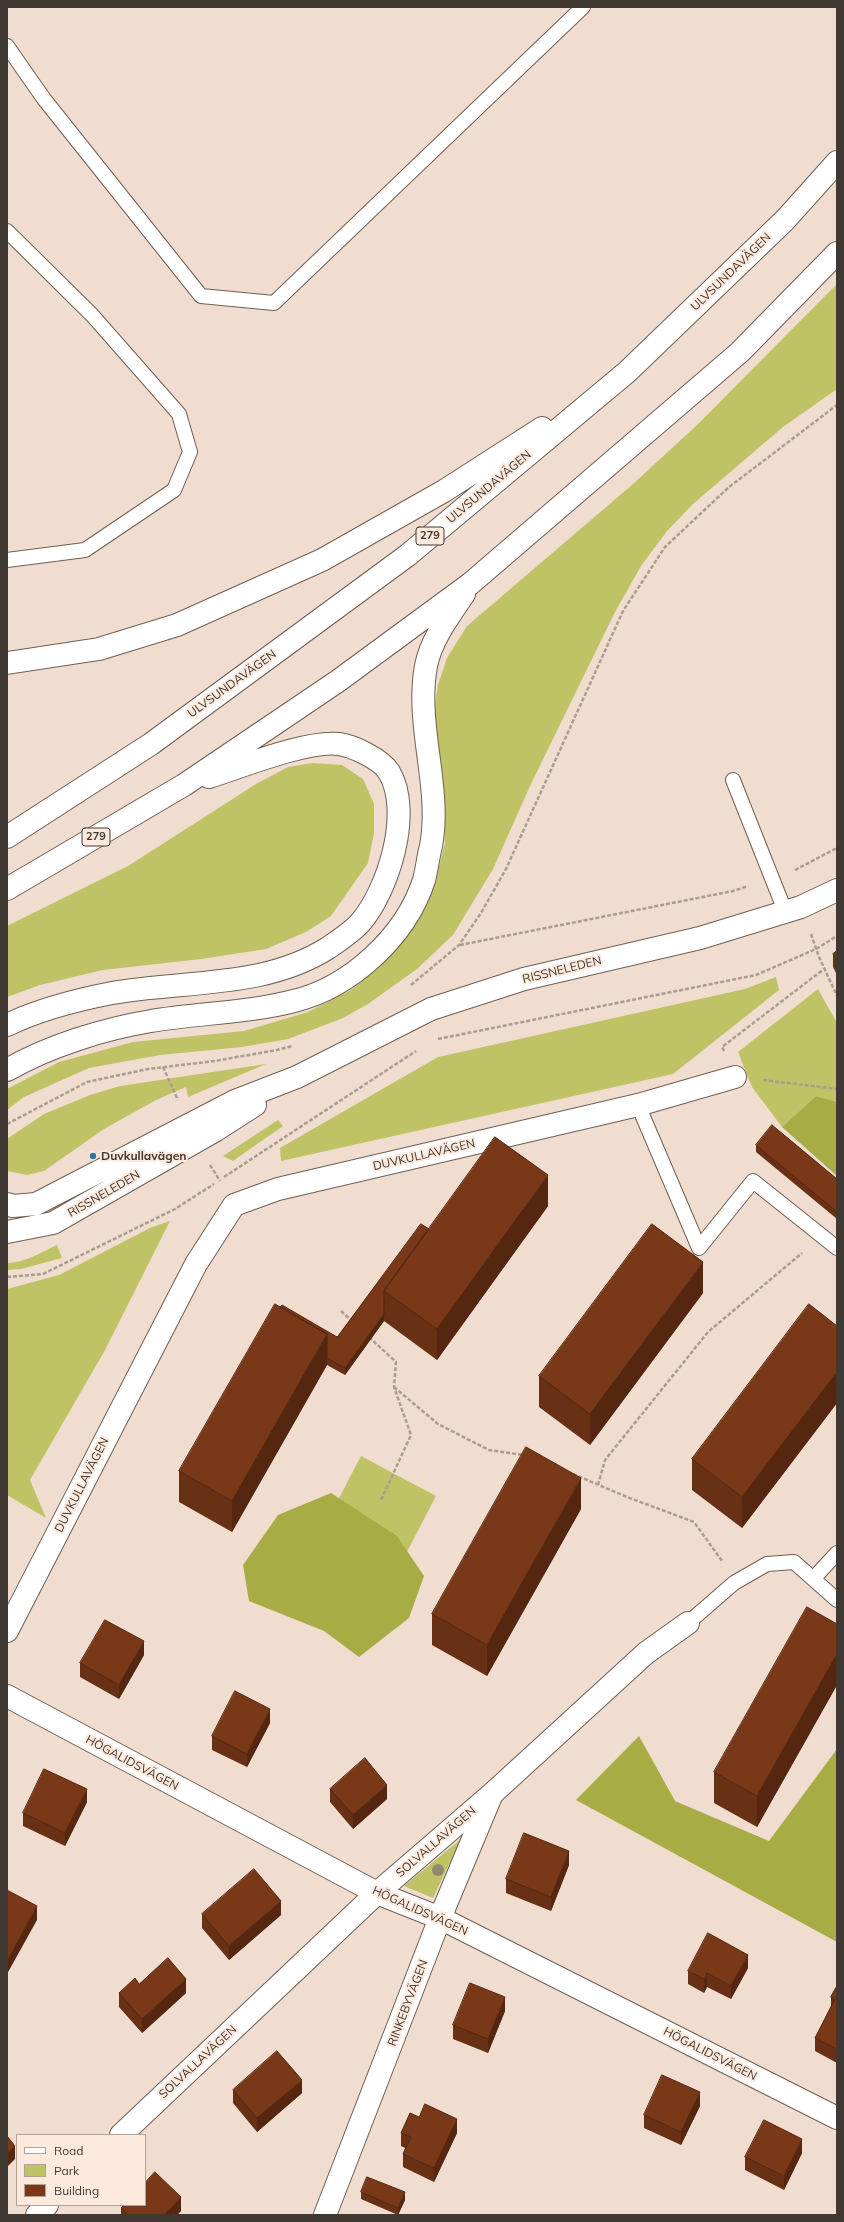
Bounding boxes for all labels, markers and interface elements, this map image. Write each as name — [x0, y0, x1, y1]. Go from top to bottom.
street label: ULVSUNDAVÄGEN — [688, 230, 774, 314]
street label: ULVSUNDAVÄGEN — [444, 447, 534, 527]
road number: 279 — [416, 527, 444, 545]
street label: ULVSUNDAVÄGEN — [185, 647, 279, 721]
road number: 279 — [82, 828, 110, 846]
street label: RISSNELEDEN — [521, 953, 603, 987]
street label: DUVKULLAVÄGEN — [371, 1136, 477, 1174]
place label: Duvkullavägen — [101, 1149, 186, 1163]
marker: Duvkullavägen — [88, 1151, 98, 1161]
street label: RISSNELEDEN — [65, 1168, 143, 1220]
street label: DUVKULLAVÄGEN — [52, 1435, 112, 1535]
street label: HÖGALIDSVÄGEN — [83, 1732, 181, 1794]
street label: SOLVALLAVÄGEN — [393, 1803, 479, 1881]
street label: HÖGALIDSVÄGEN — [370, 1883, 470, 1939]
street label: RINKEBYVÄGEN — [385, 1958, 431, 2048]
street label: SOLVALLAVÄGEN — [156, 2022, 240, 2102]
street label: HÖGALIDSVÄGEN — [661, 2024, 759, 2084]
legend — [16, 2134, 146, 2206]
text: Road — [54, 2143, 83, 2158]
text: Park — [54, 2163, 79, 2178]
text: Building — [54, 2183, 99, 2198]

